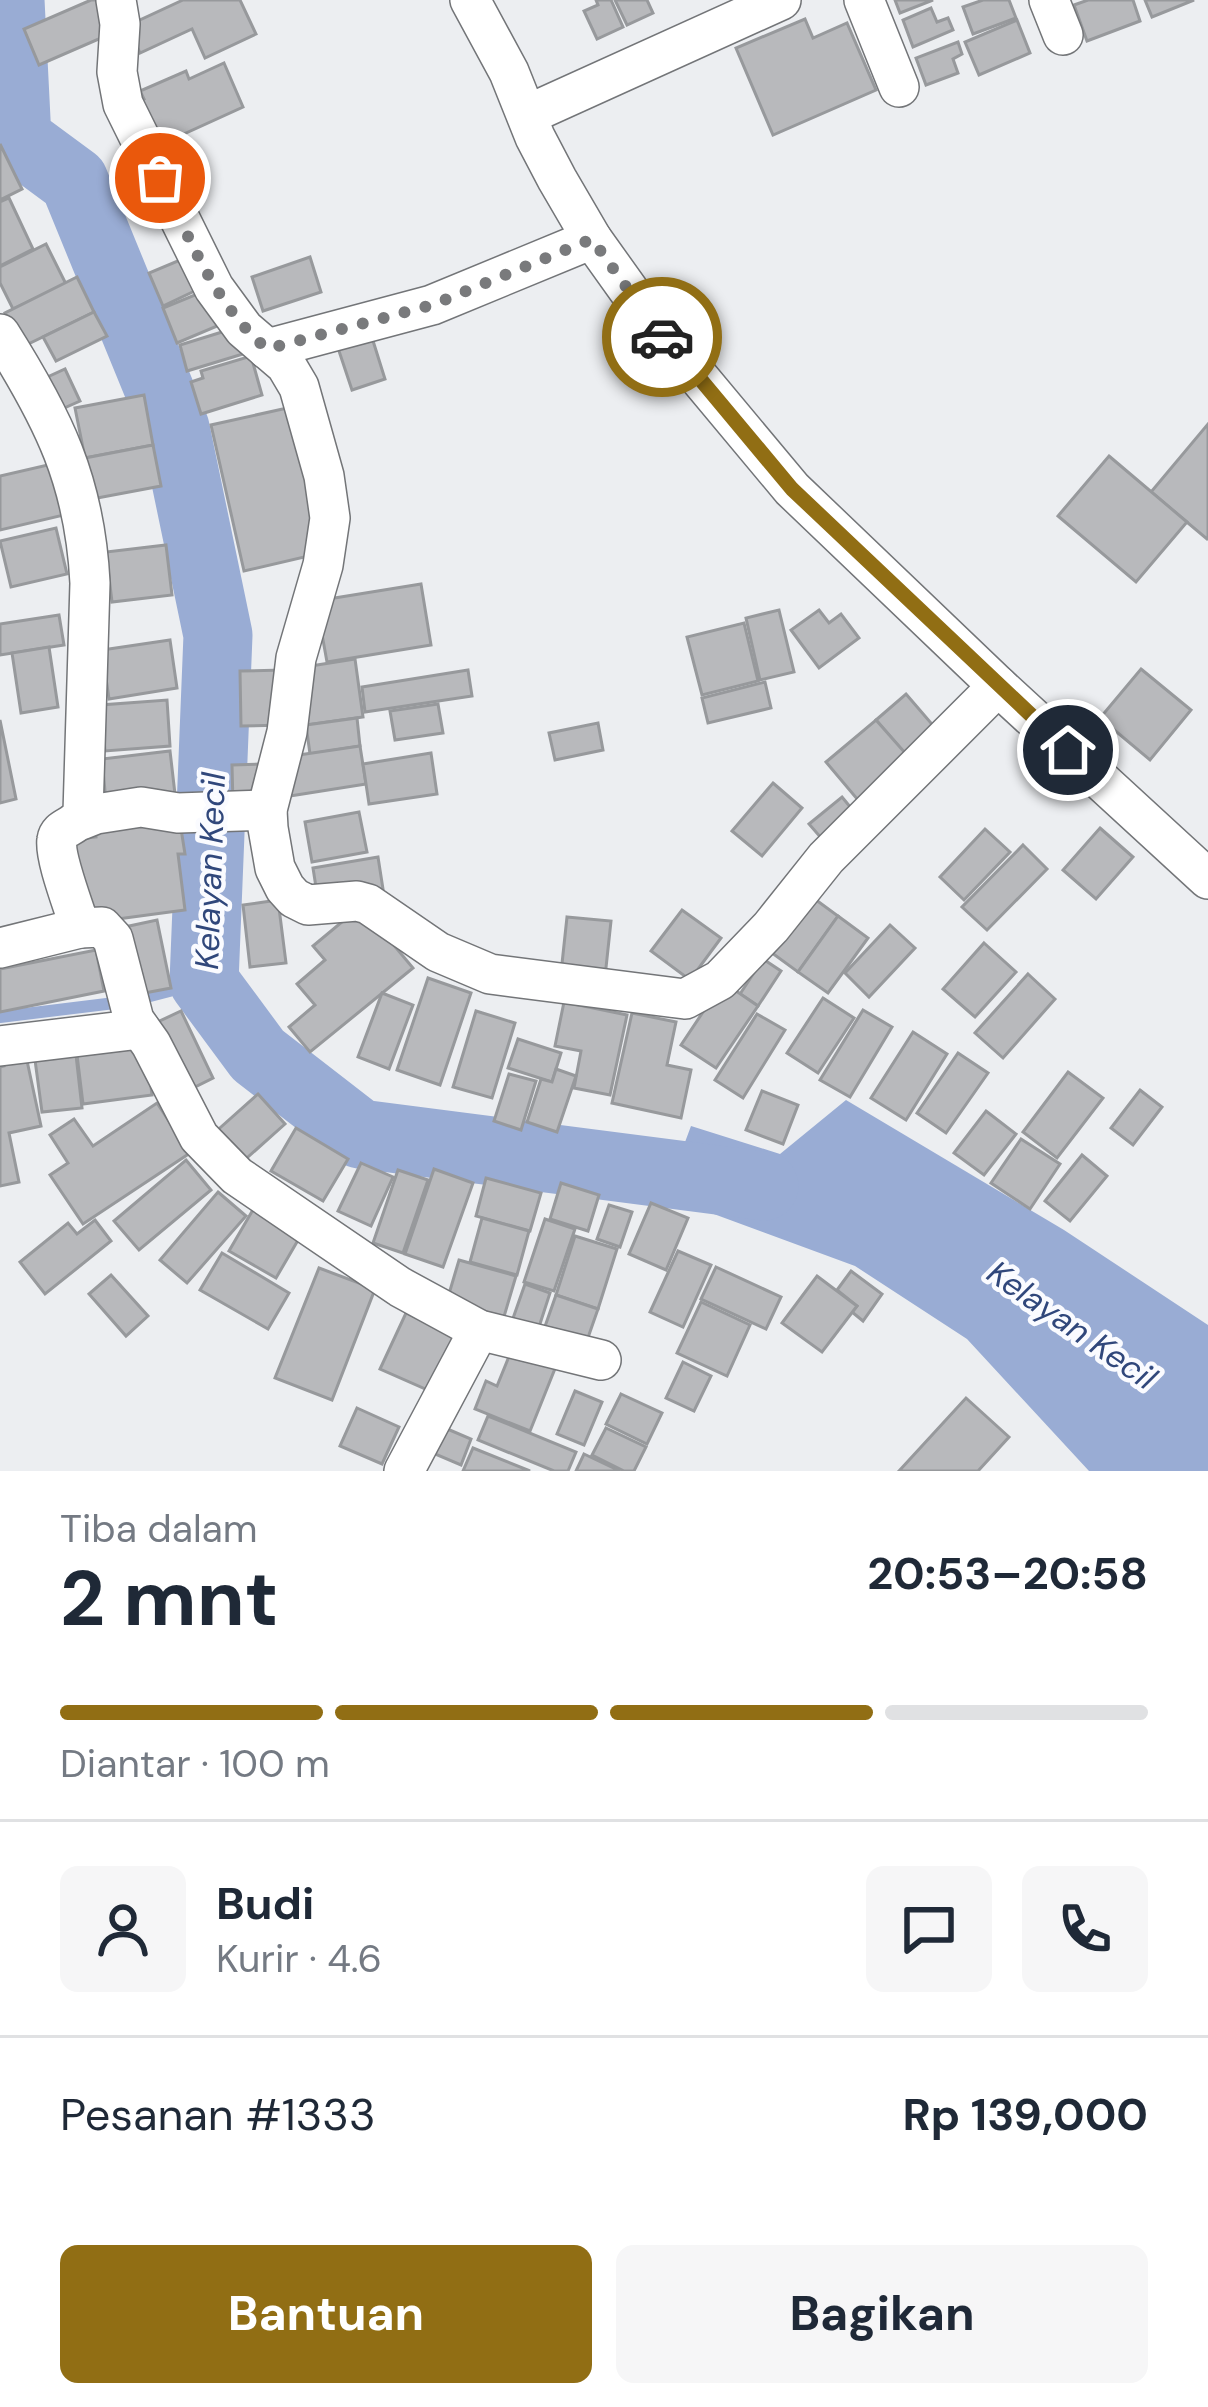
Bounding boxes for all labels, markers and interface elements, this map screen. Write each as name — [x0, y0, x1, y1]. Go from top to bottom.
pin — [109, 127, 211, 229]
icon: bag — [127, 145, 193, 211]
courier — [602, 277, 722, 397]
icon: car — [629, 304, 695, 370]
pin — [1017, 699, 1119, 801]
icon: home — [1035, 717, 1101, 783]
water label: Kelayan Kecil — [185, 771, 235, 970]
water label: Kelayan Kecil — [979, 1251, 1166, 1400]
text: Tiba dalam — [60, 1503, 258, 1554]
text: 20:53–20:58 — [867, 1544, 1148, 1603]
text: 2 mnt — [60, 1548, 279, 1649]
text: Diantar · 100 m — [60, 1738, 330, 1789]
button: person — [60, 1866, 186, 1992]
button: chat — [866, 1866, 992, 1992]
button: phone — [1022, 1866, 1148, 1992]
text: Budi — [216, 1874, 314, 1933]
text: Kurir · 4.6 — [216, 1933, 382, 1984]
text: Pesanan #1333 — [60, 2085, 376, 2144]
text: Rp 139,000 — [902, 2085, 1148, 2144]
button: Bantuan — [60, 2245, 592, 2383]
button: Bagikan — [616, 2245, 1148, 2383]

